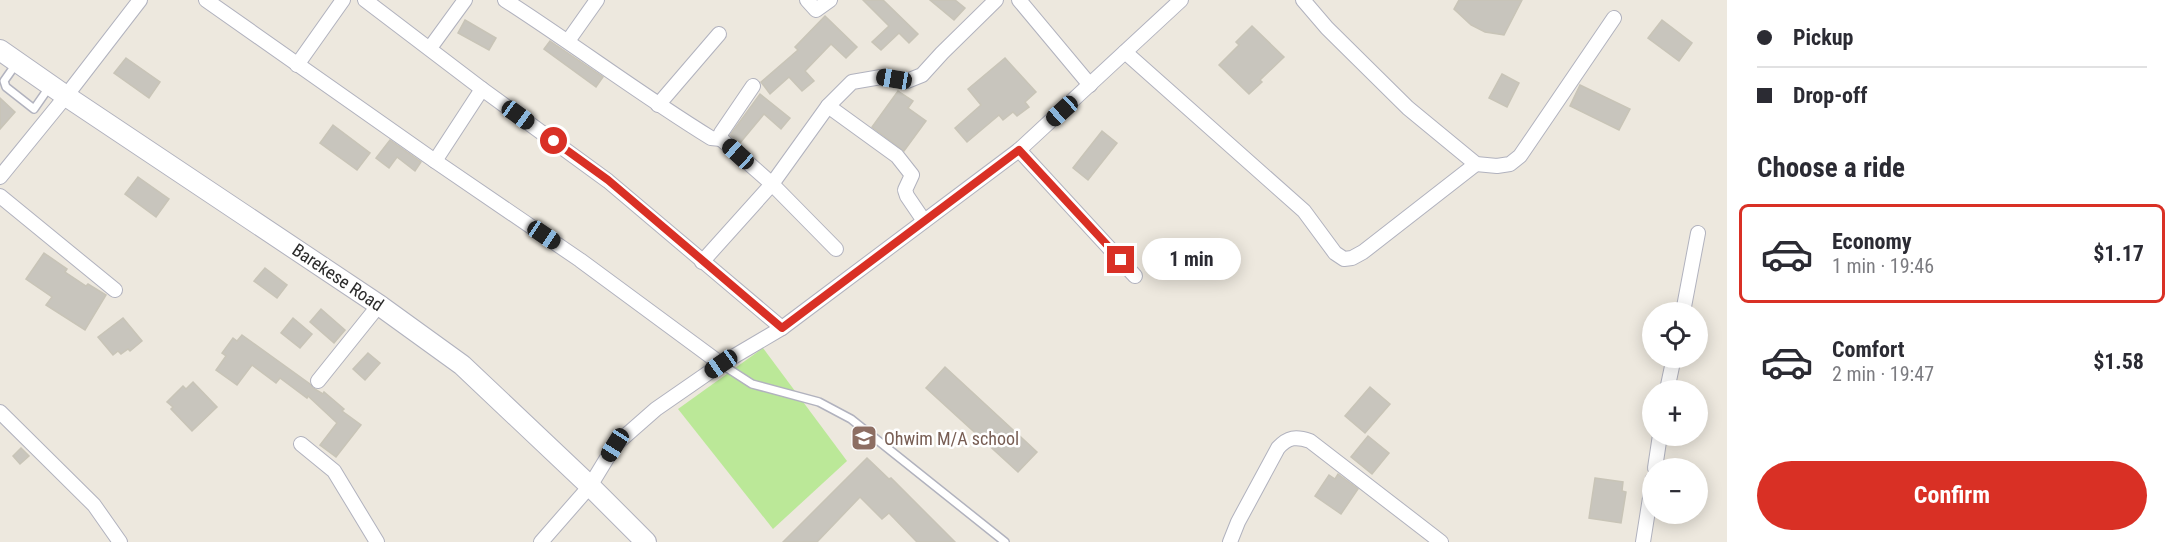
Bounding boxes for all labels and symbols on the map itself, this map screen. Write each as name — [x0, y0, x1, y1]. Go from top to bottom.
car — [875, 67, 913, 91]
car — [1043, 92, 1081, 130]
car — [498, 97, 538, 133]
route start — [540, 127, 567, 154]
car — [719, 135, 757, 173]
car — [524, 217, 564, 253]
street label: Barekese Road — [288, 239, 388, 315]
callout: 1 min — [1142, 239, 1241, 281]
route end — [1107, 246, 1134, 273]
car — [701, 346, 741, 382]
school or university icon: Ohwim M/A school — [849, 423, 879, 453]
car — [598, 425, 632, 465]
place label: Ohwim M/A school — [884, 428, 1019, 449]

